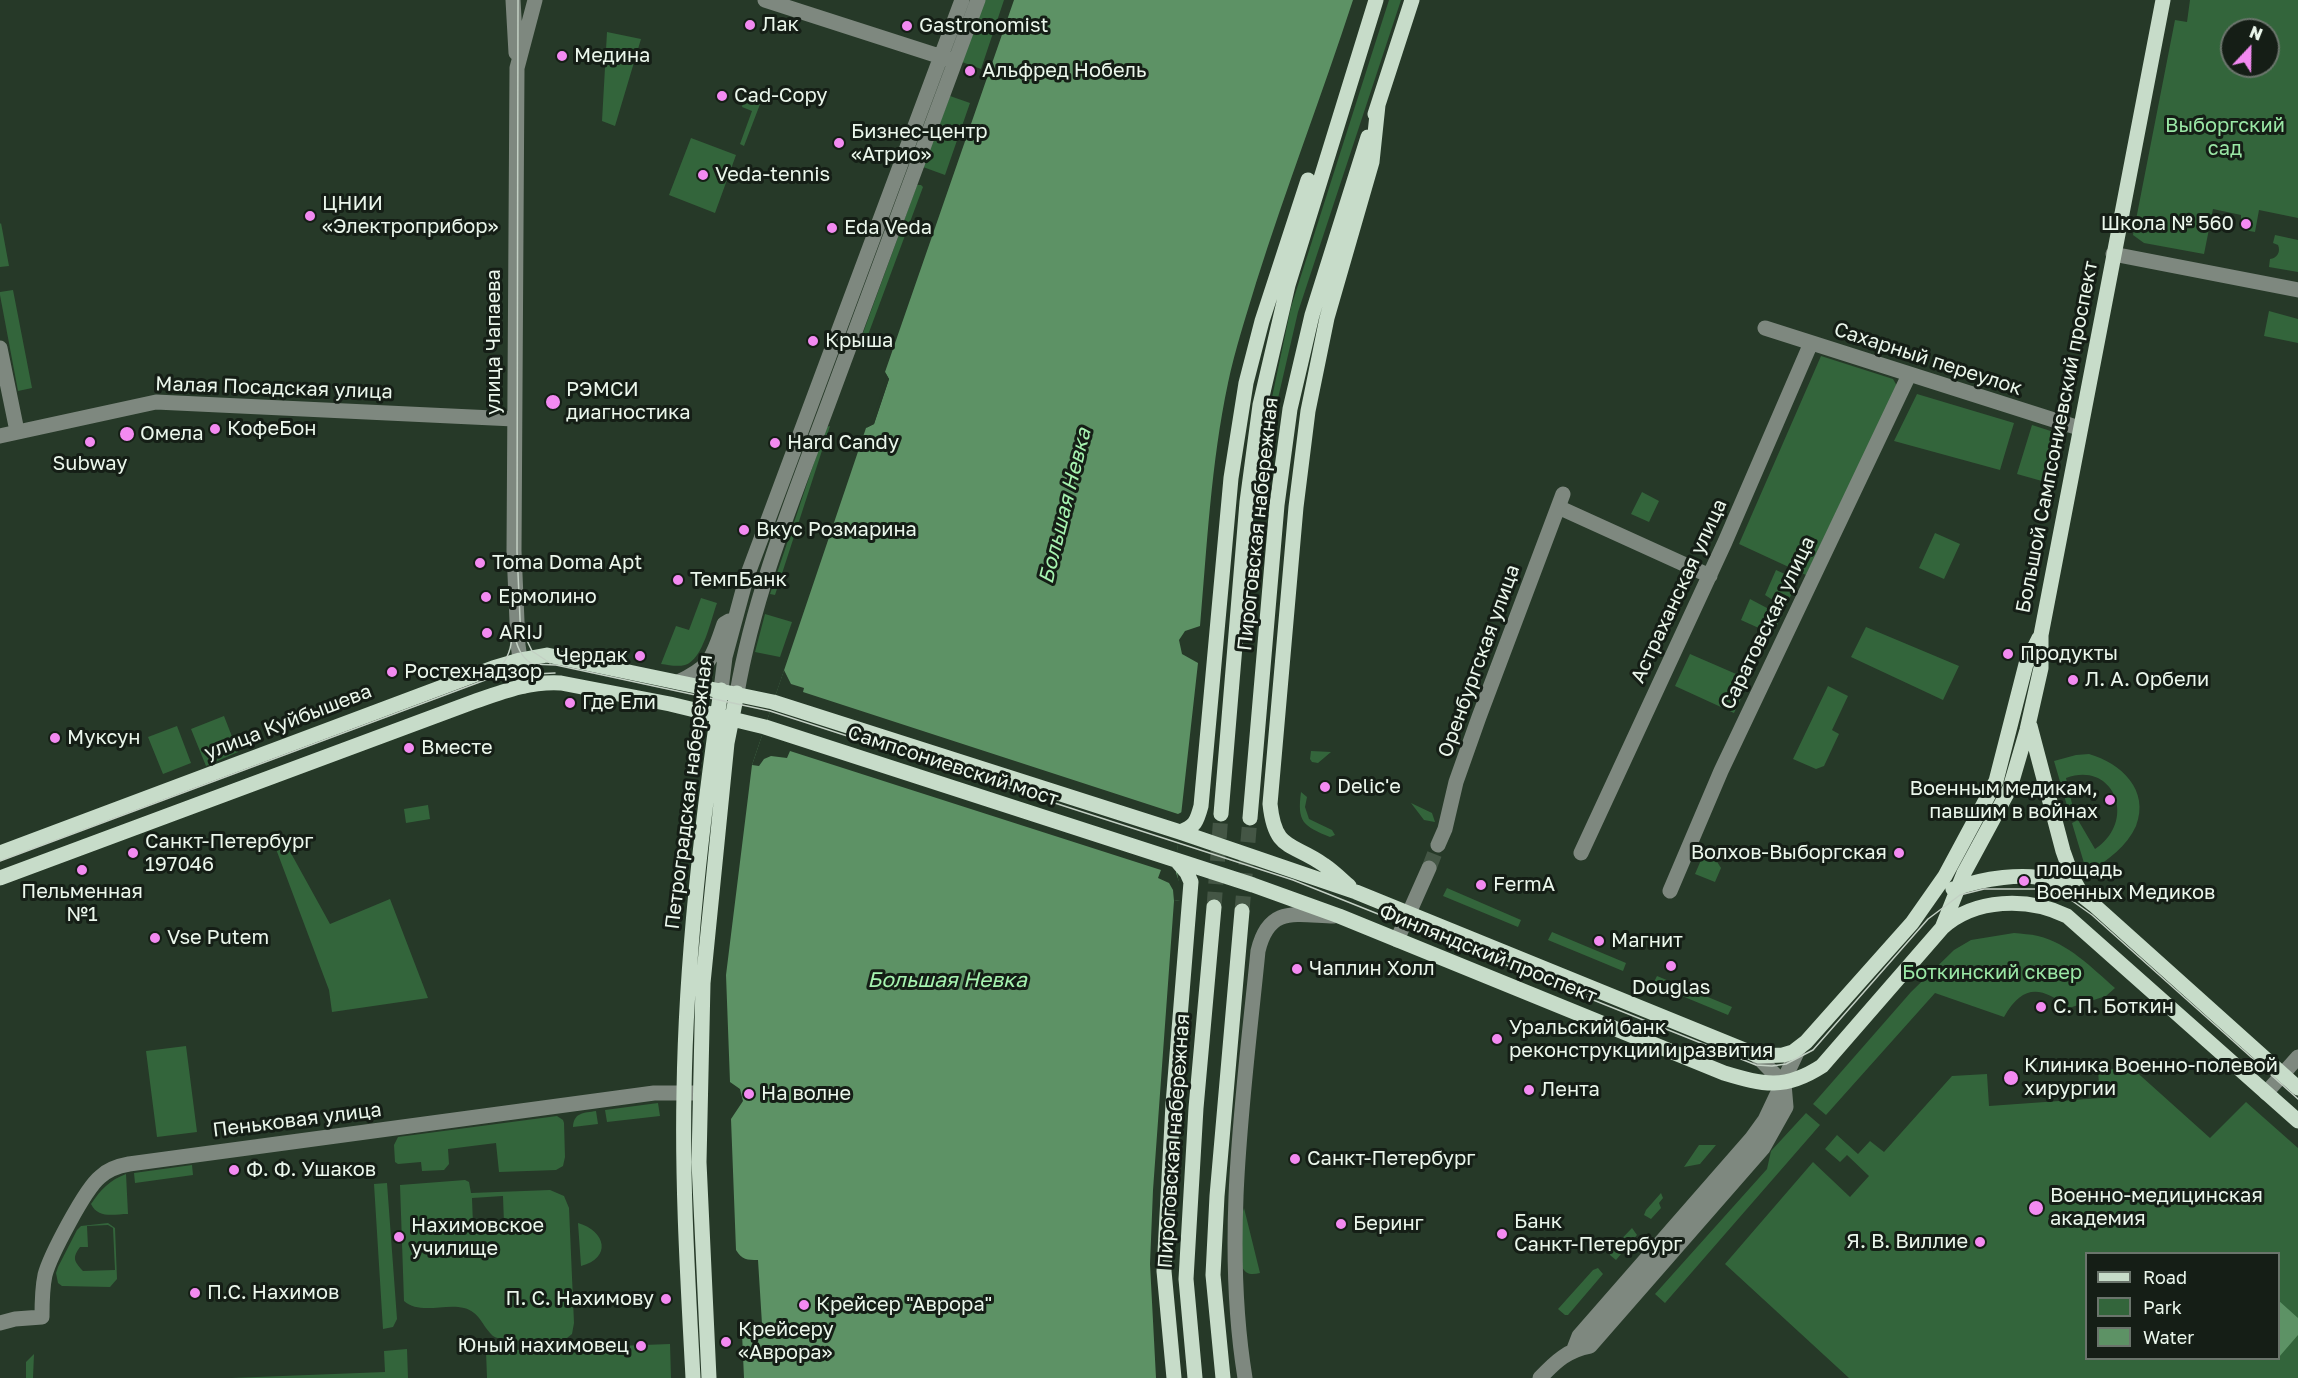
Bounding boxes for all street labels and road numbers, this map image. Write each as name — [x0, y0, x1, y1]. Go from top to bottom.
street label: Большой Сампсониевский проспект — [2011, 259, 2103, 615]
street label: улица Чапаева — [482, 269, 506, 415]
street label: Сахарный переулок — [1831, 317, 2025, 401]
street label: Малая Посадская улица — [155, 372, 393, 404]
street label: Пироговская набережная — [1233, 396, 1283, 652]
street label: Астраханская улица — [1626, 495, 1732, 687]
street label: Саратовская улица — [1716, 532, 1820, 714]
street label: Оренбургская улица — [1433, 561, 1525, 761]
street label: Петроградская набережная — [660, 653, 718, 931]
street label: улица Куйбышева — [201, 679, 375, 765]
street label: Сампсониевский мост — [844, 721, 1062, 811]
street label: Финляндский проспект — [1376, 899, 1600, 1009]
street label: Пироговская набережная — [1153, 1013, 1195, 1269]
street label: Пеньковая улица — [211, 1098, 383, 1142]

